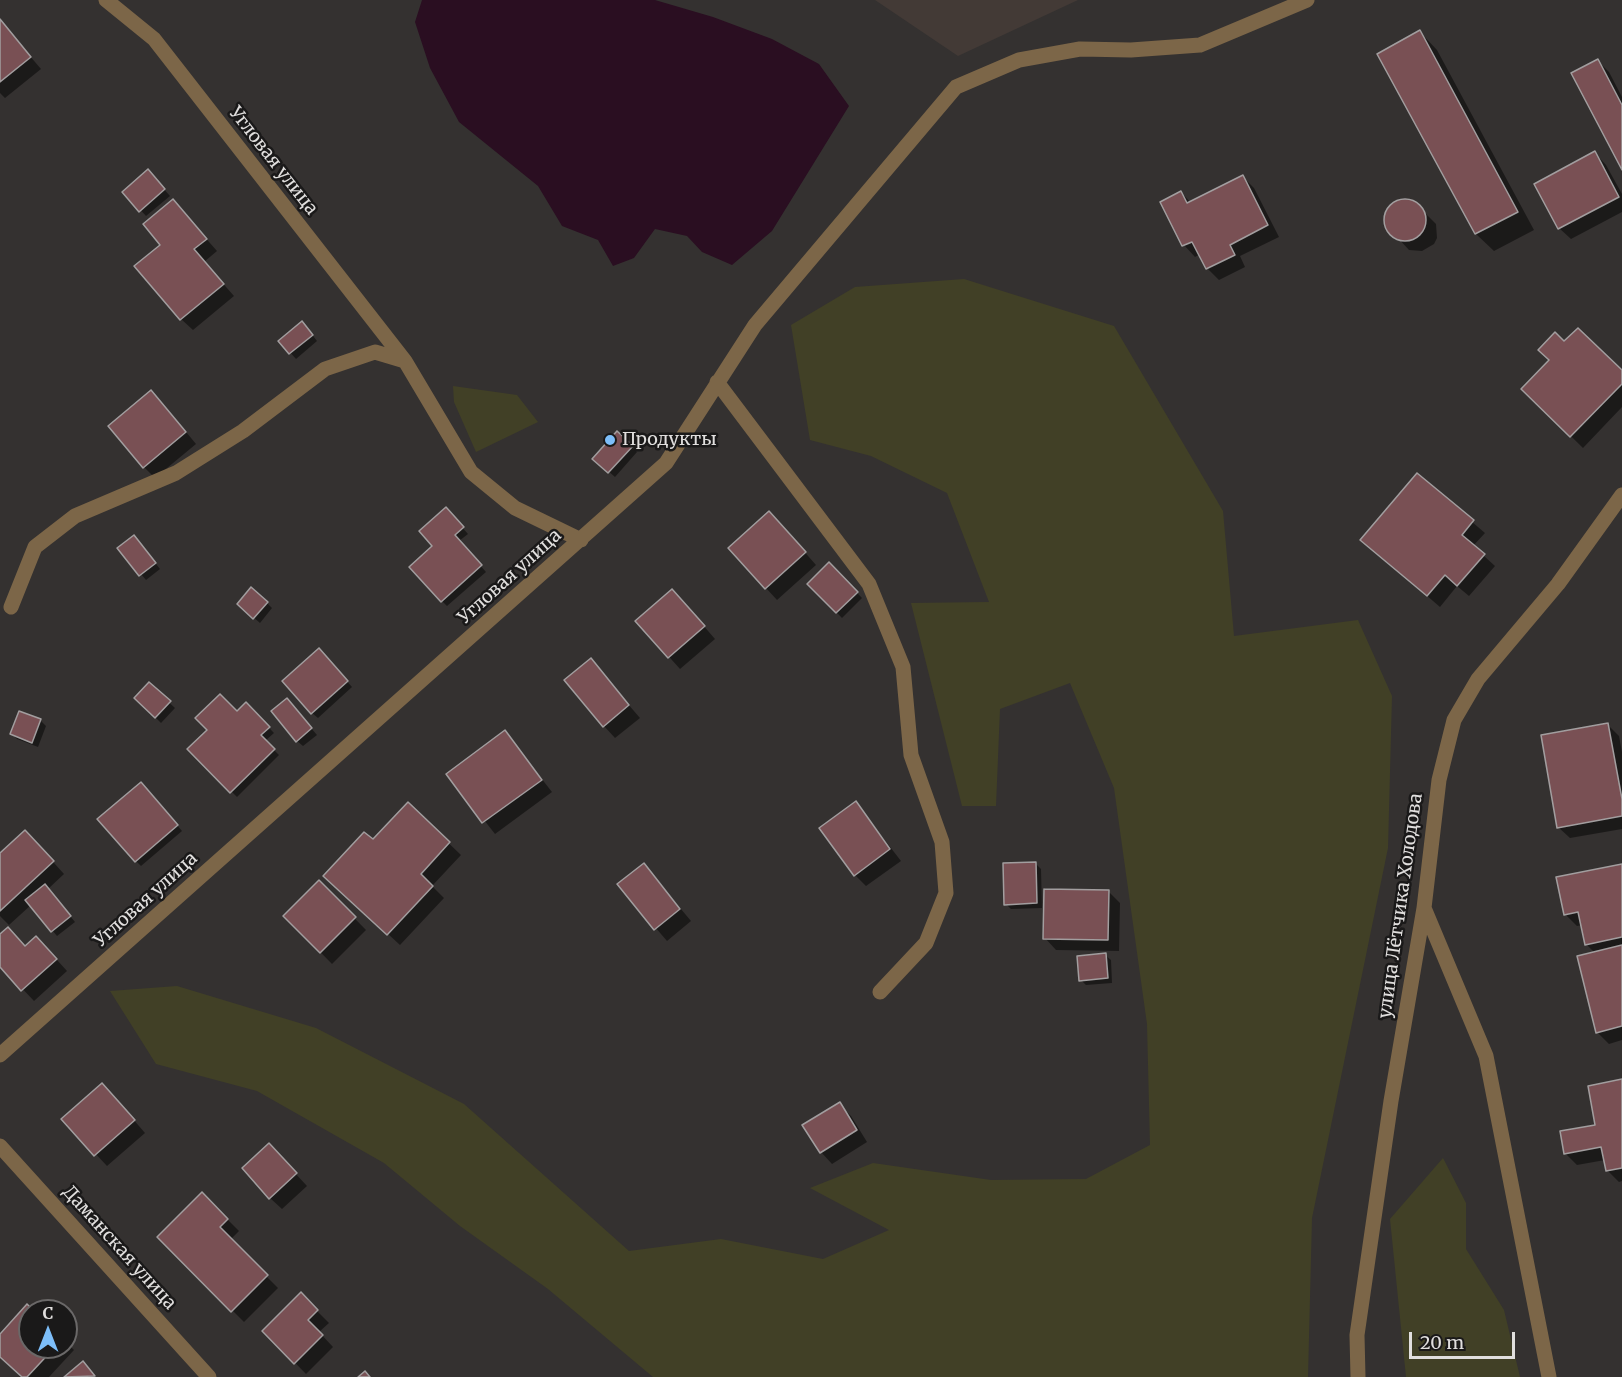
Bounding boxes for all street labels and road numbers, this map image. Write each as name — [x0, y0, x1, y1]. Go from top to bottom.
street label: Угловая улица — [224, 103, 322, 219]
street label: Угловая улица — [454, 525, 566, 629]
street label: улица Лётчика Холодова — [1374, 792, 1428, 1020]
street label: Угловая улица — [90, 848, 202, 952]
street label: Даманская улица — [58, 1182, 180, 1314]

